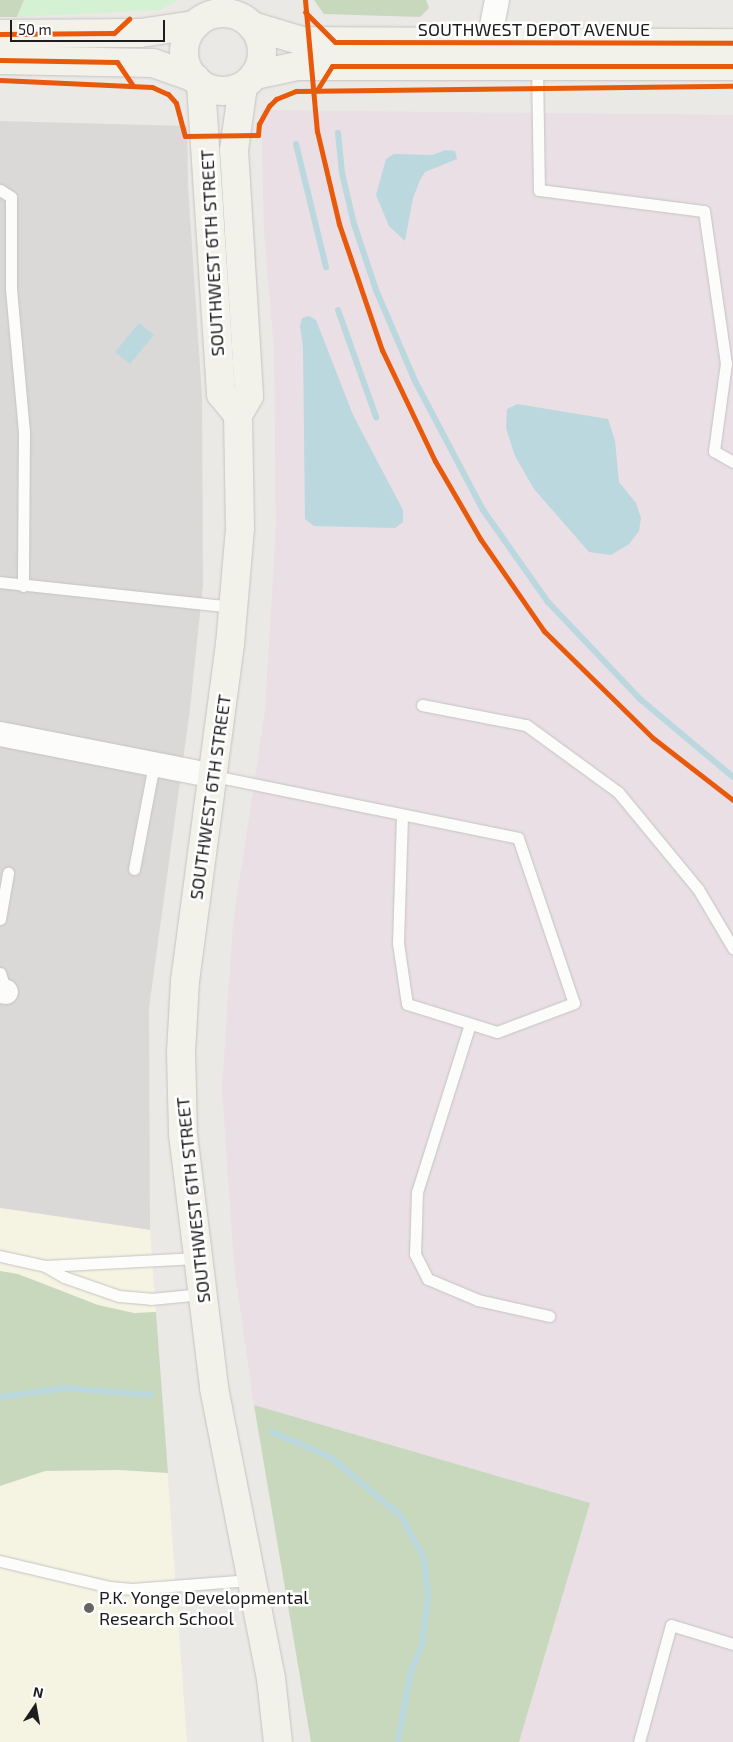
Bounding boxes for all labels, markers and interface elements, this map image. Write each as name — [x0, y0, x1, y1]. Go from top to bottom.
scale bar — [12, 10, 168, 42]
street label: SOUTHWEST DEPOT AVENUE — [417, 18, 651, 40]
text: 50 m — [18, 20, 52, 38]
street label: SOUTHWEST 6TH STREET — [196, 149, 228, 357]
street label: SOUTHWEST 6TH STREET — [185, 693, 235, 901]
street label: SOUTHWEST 6TH STREET — [171, 1096, 215, 1304]
place label: P.K. Yonge Developmental Research School — [99, 1587, 309, 1630]
marker: P.K. Yonge Developmental Research School — [83, 1602, 95, 1614]
north arrow — [10, 1682, 60, 1732]
text: N — [32, 1682, 45, 1701]

